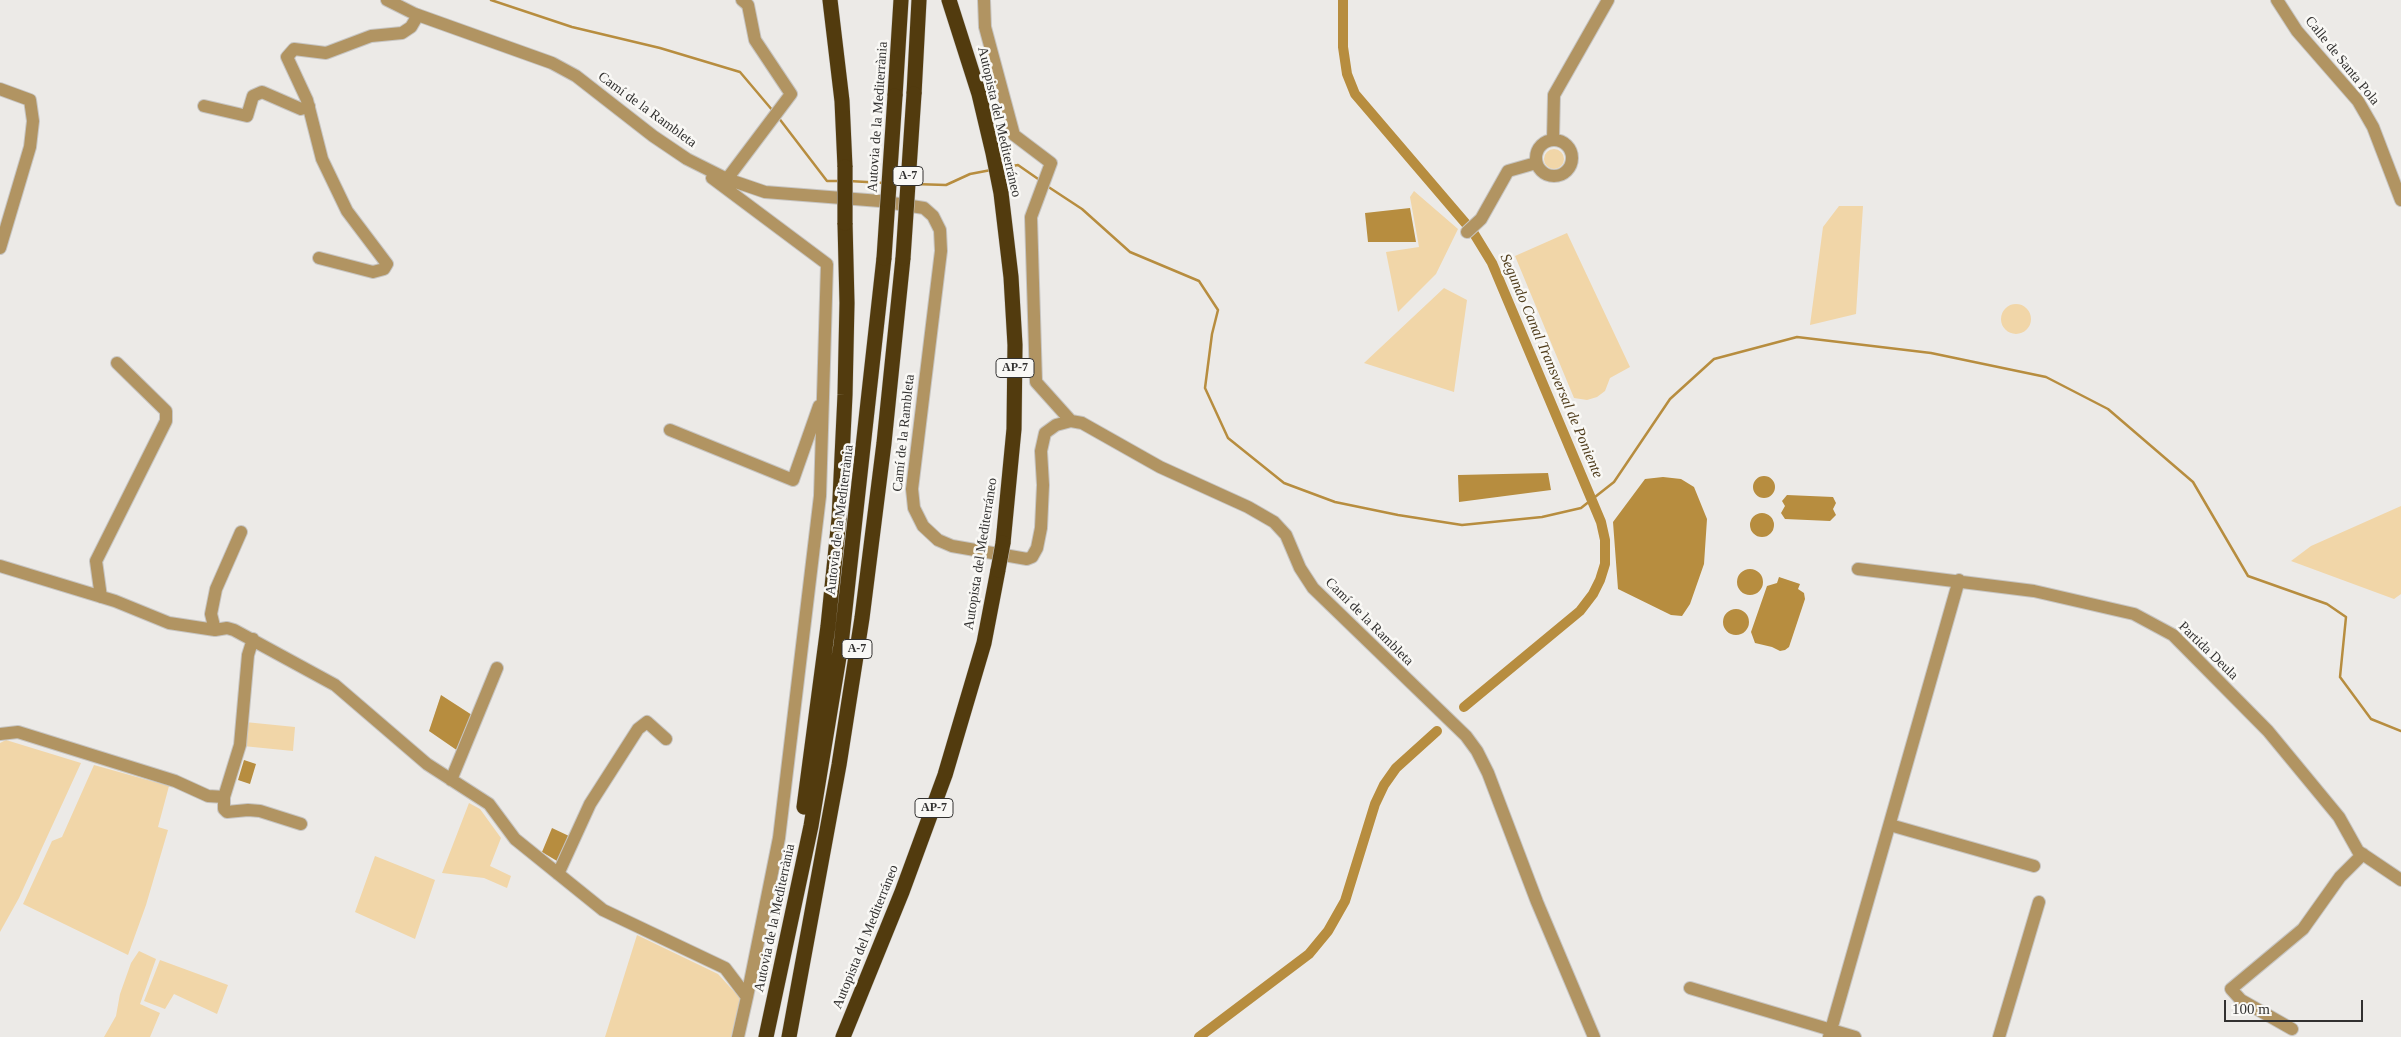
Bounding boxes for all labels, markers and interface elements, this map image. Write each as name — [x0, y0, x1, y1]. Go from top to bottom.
street label: Calle de Santa Pola — [2301, 13, 2383, 109]
street label: Autovia de la Mediterrània — [864, 41, 892, 193]
street label: Autopista del Mediterráneo — [973, 45, 1025, 199]
street label: Camí de la Rambleta — [594, 69, 700, 151]
road number: A-7 — [893, 167, 923, 186]
water label: Segundo Canal Transversal de Poniente — [1496, 251, 1606, 481]
road number: AP-7 — [996, 358, 1034, 378]
street label: Camí de la Rambleta — [889, 374, 919, 492]
street label: Autovia de la Mediterrània — [822, 444, 858, 596]
street label: Autopista del Mediterráneo — [961, 477, 1001, 631]
street label: Camí de la Rambleta — [1321, 574, 1417, 670]
street label: Partida Deula — [2175, 618, 2241, 684]
road number: A-7 — [842, 640, 872, 659]
road number: AP-7 — [915, 798, 953, 818]
street label: Autovia de la Mediterrània — [751, 842, 799, 994]
street label: Autopista del Mediterráneo — [829, 862, 903, 1012]
scale bar — [2226, 990, 2365, 1022]
text: 100 m — [2232, 1001, 2270, 1017]

